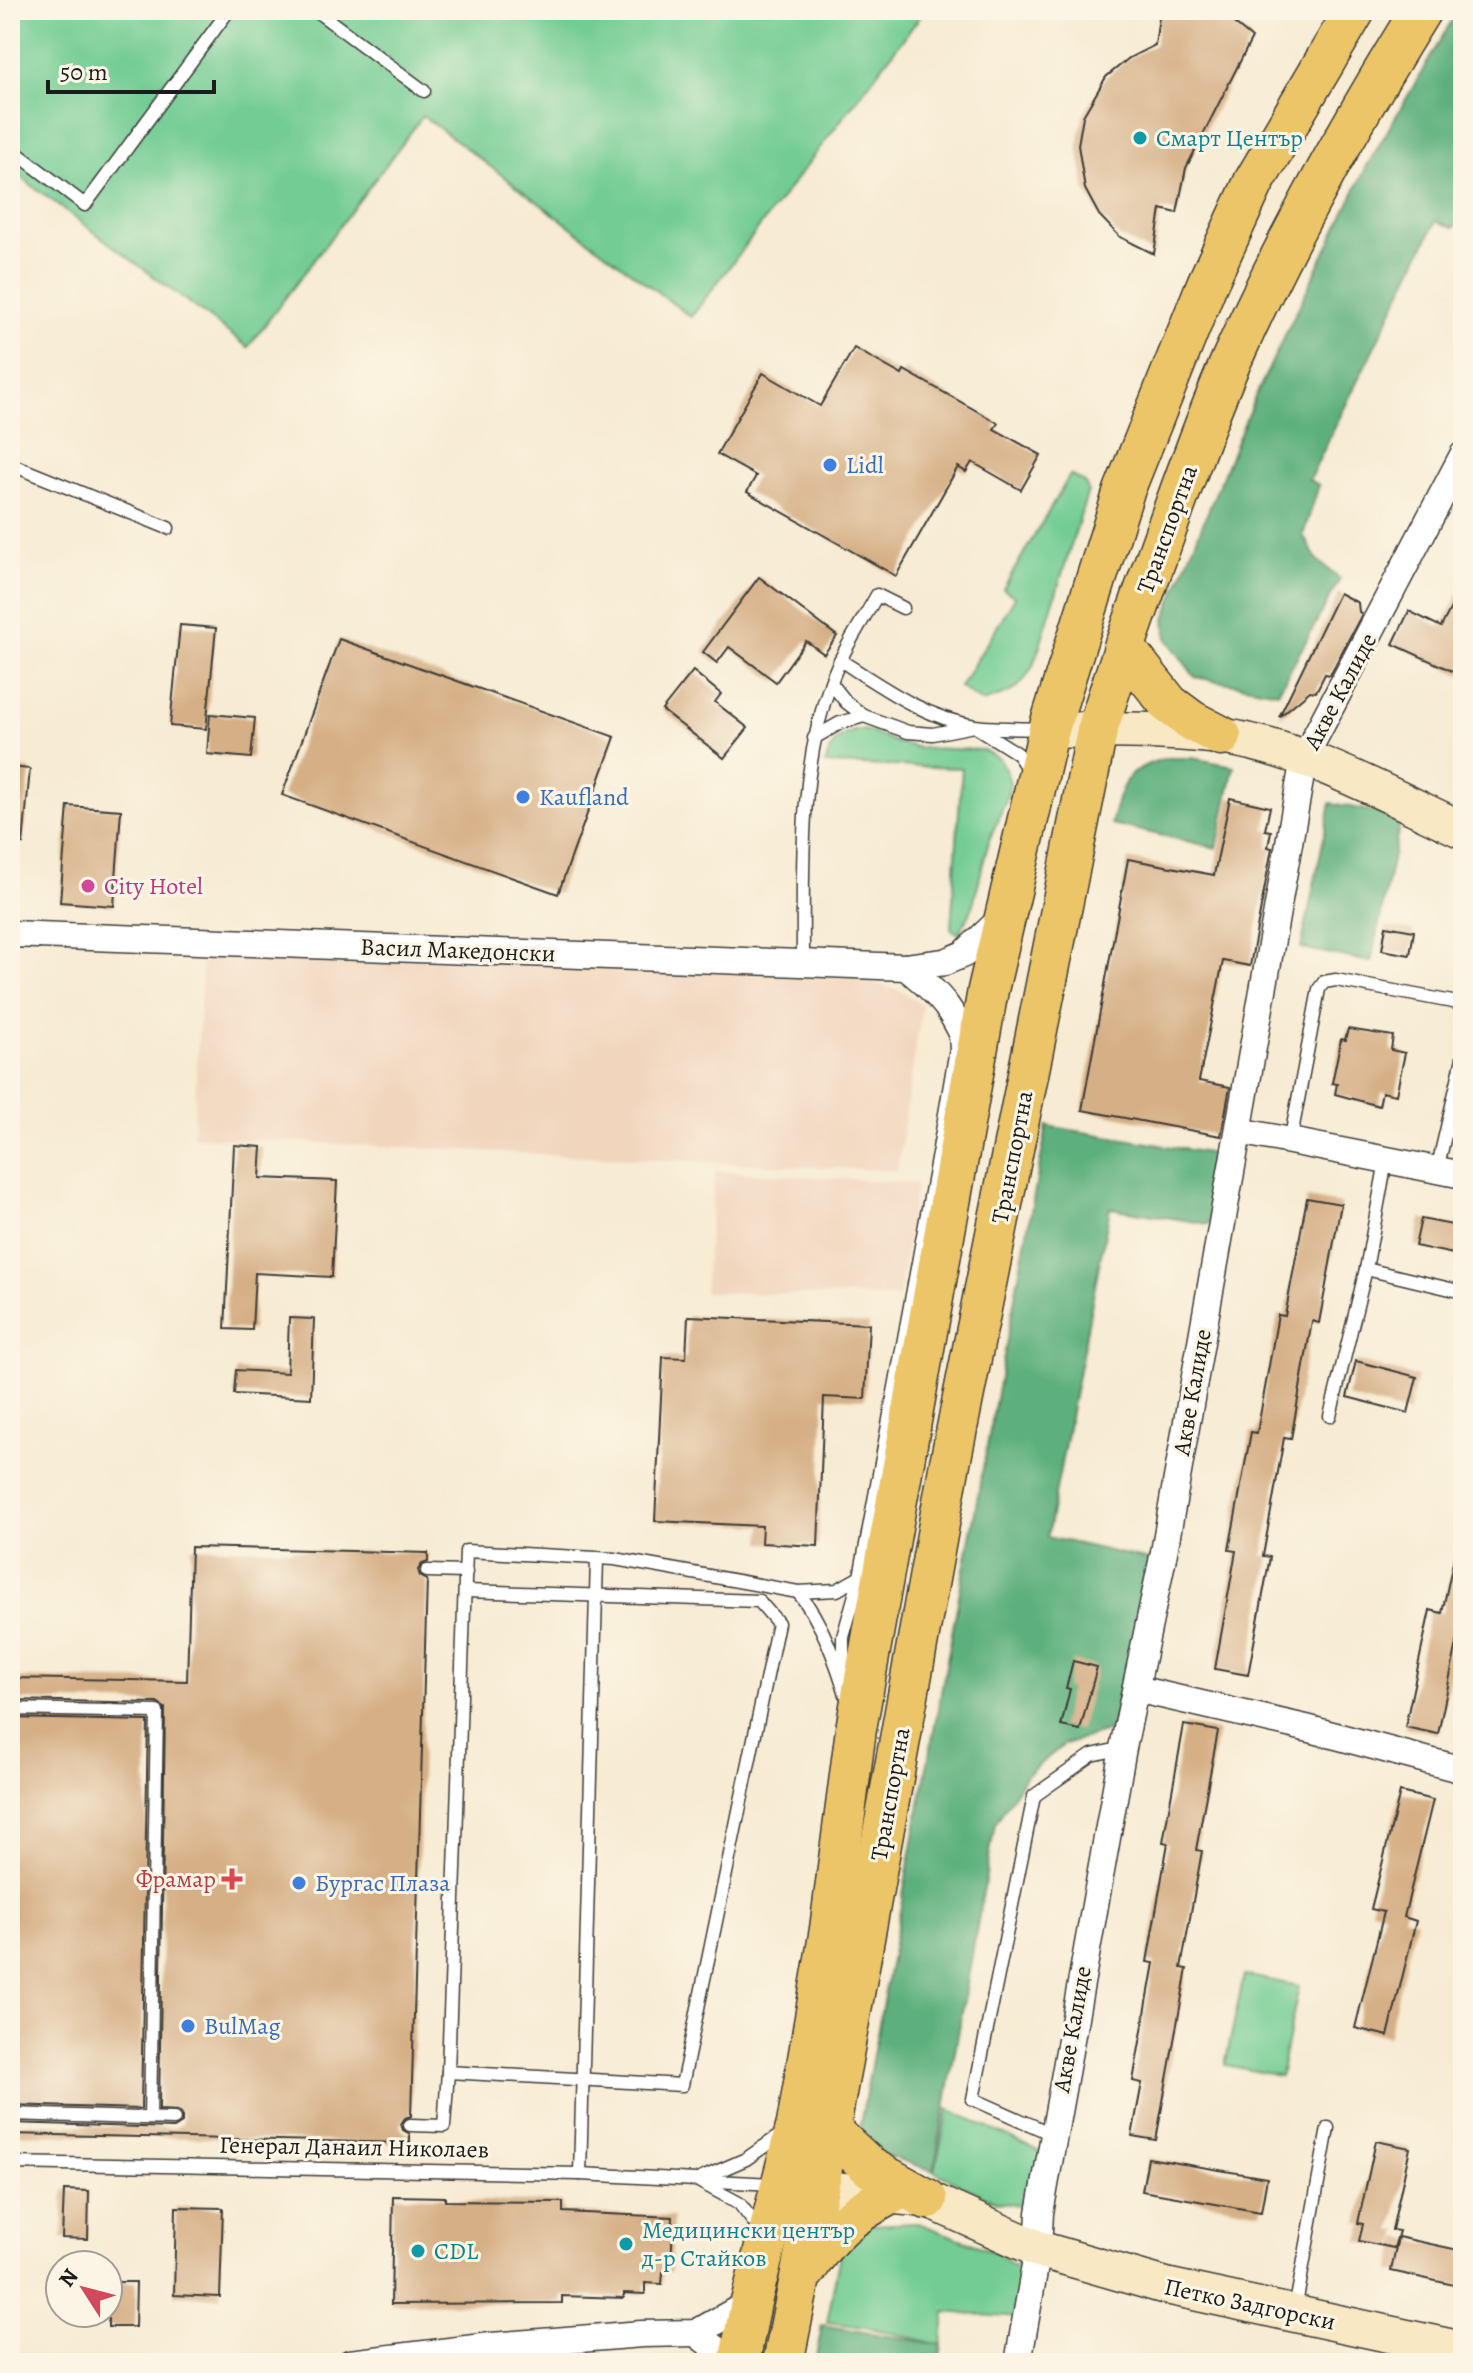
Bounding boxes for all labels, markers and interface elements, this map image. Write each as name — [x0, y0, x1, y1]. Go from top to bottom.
scale bar — [48, 44, 214, 94]
text: 50 m — [60, 56, 108, 88]
place label: Смарт Център — [1156, 122, 1303, 154]
marker: Смарт Център — [1131, 129, 1149, 147]
place label: Lidl — [846, 449, 884, 481]
marker: Lidl — [821, 456, 839, 474]
street label: Транспортна — [1129, 460, 1205, 598]
street label: Акве Калиде — [1295, 627, 1384, 756]
place label: Kaufland — [539, 781, 629, 813]
marker: Kaufland — [514, 788, 532, 806]
place label: City Hotel — [104, 870, 203, 902]
marker: City Hotel — [79, 877, 97, 895]
street label: Васил Македонски — [360, 931, 556, 969]
street label: Транспортна — [983, 1088, 1041, 1226]
street label: Акве Калиде — [1165, 1326, 1219, 1459]
street label: Транспортна — [863, 1725, 917, 1863]
place label: Фрамар — [136, 1863, 216, 1895]
place label: Бургас Плаза — [315, 1867, 450, 1899]
marker: Фрамар — [223, 1870, 241, 1888]
marker: Бургас Плаза — [290, 1874, 308, 1892]
street label: Акве Калиде — [1045, 1963, 1099, 2096]
place label: BulMag — [204, 2010, 280, 2042]
marker: BulMag — [179, 2017, 197, 2035]
street label: Генерал Данаил Николаев — [219, 2129, 489, 2165]
place label: Медицински център д-р Стайков — [641, 2214, 855, 2274]
place label: CDL — [434, 2235, 479, 2267]
marker: Медицински център д-р Стайков — [617, 2235, 635, 2253]
marker: CDL — [409, 2242, 427, 2260]
north arrow — [44, 2249, 124, 2329]
text: N — [52, 2263, 85, 2293]
street label: Петко Задгорски — [1161, 2270, 1339, 2338]

